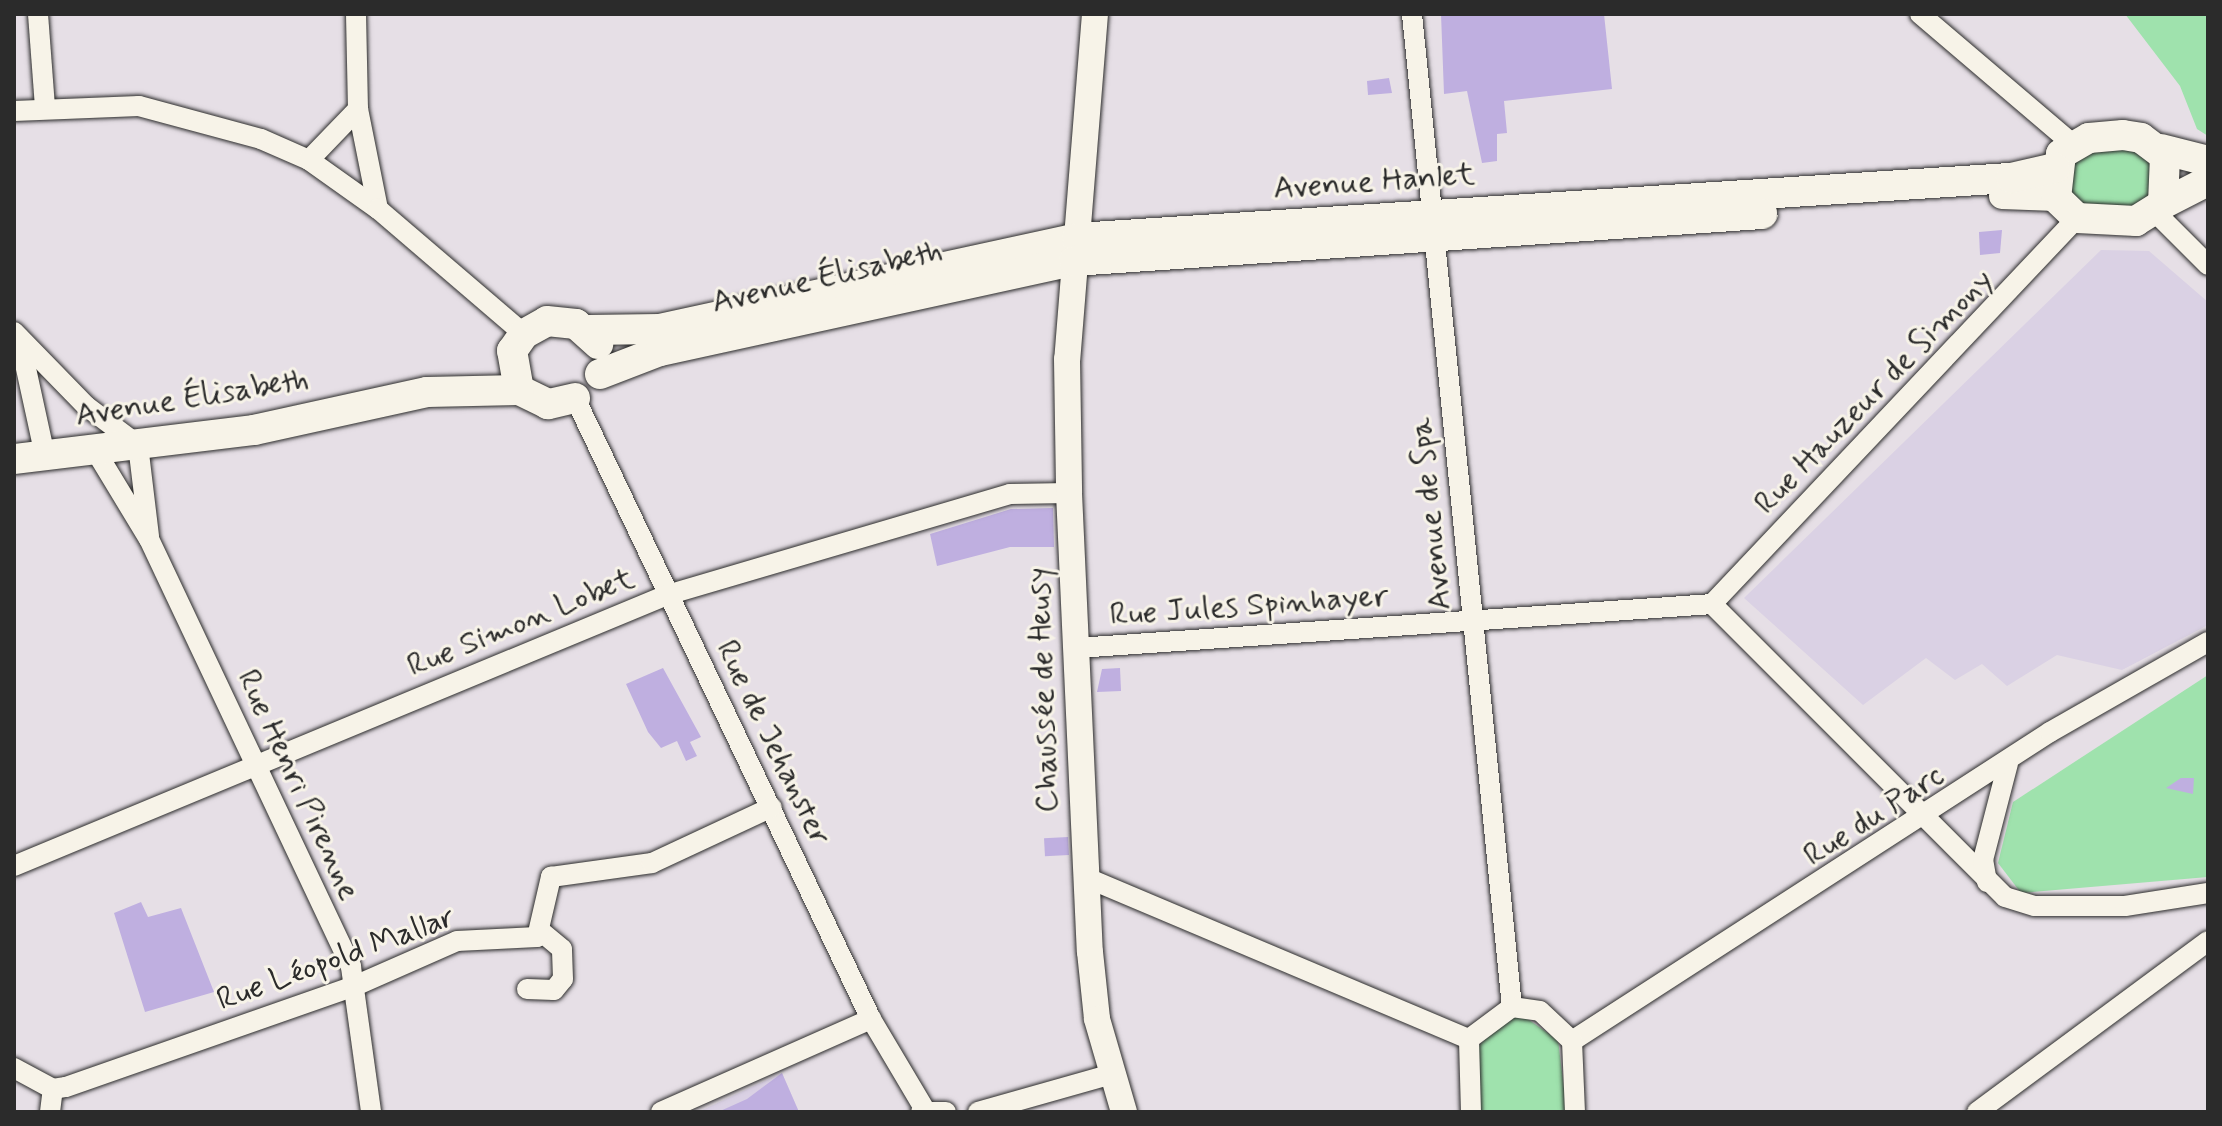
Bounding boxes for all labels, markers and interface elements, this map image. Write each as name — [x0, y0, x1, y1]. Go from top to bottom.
street label: Avenue Hanlet — [1270, 156, 1478, 208]
street label: Avenue Élisabeth — [708, 232, 946, 322]
street label: Rue Hauzeur de Simony — [1748, 262, 2000, 522]
street label: Avenue Élisabeth — [73, 361, 311, 435]
street label: Avenue de Spa — [1402, 414, 1460, 614]
street label: Rue Simon Lobet — [402, 560, 640, 686]
street label: Chaussée de Heusy — [1020, 565, 1068, 815]
street label: Rue Jules Spinhayer — [1110, 577, 1388, 635]
street label: Rue de Jehanster — [704, 628, 842, 858]
street label: Rue Henri Pirenne — [228, 664, 368, 906]
street label: Rue du Parc — [1799, 758, 1949, 874]
street label: Rue Léopold Mallar — [212, 898, 460, 1020]

